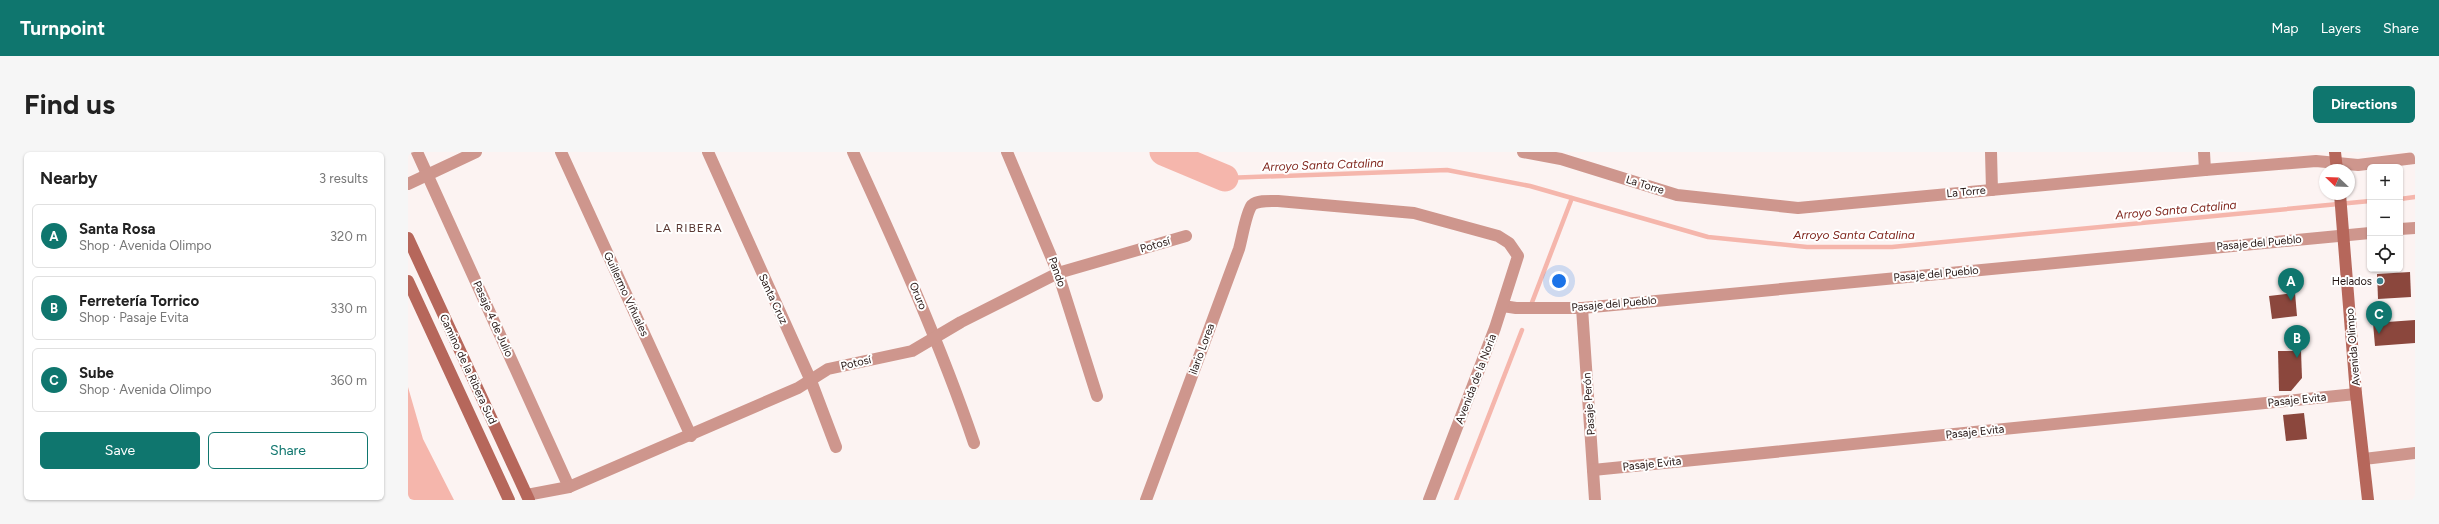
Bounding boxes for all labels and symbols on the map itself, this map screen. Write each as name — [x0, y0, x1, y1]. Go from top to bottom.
water label: Arroyo Santa Catalina — [1261, 156, 1384, 174]
north arrow — [2319, 164, 2355, 200]
street label: La Torre — [1624, 173, 1666, 197]
street label: La Torre — [1946, 184, 1986, 200]
water label: Arroyo Santa Catalina — [2114, 198, 2237, 222]
district label: LA RIBERA — [655, 221, 723, 235]
water label: Arroyo Santa Catalina — [1792, 228, 1915, 242]
street label: Pasaje del Pueblo — [2216, 233, 2302, 253]
street label: Potosí — [1138, 234, 1172, 255]
street label: Guillermo Viñuales — [601, 250, 651, 338]
street label: Pando — [1046, 255, 1068, 289]
street label: Pasaje del Pueblo — [1893, 264, 1979, 284]
pin: A — [2278, 268, 2304, 301]
your location — [1549, 271, 1569, 291]
street label: Santa Cruz — [756, 272, 790, 326]
place label: Helados — [2332, 275, 2372, 288]
marker: Helados — [2375, 276, 2385, 286]
street label: Pasaje 4 de Julio — [470, 279, 516, 359]
street label: Oruro — [906, 280, 930, 312]
street label: Pasaje del Pueblo — [1571, 294, 1657, 314]
pin: C — [2366, 301, 2392, 334]
street label: Avenida Olimpo — [2343, 308, 2363, 386]
street label: Camino de la Ribera Sud — [437, 312, 499, 426]
street label: ilario Lorea — [1187, 322, 1217, 376]
pin: B — [2284, 325, 2310, 358]
street label: Avenida de la Noria — [1453, 332, 1499, 426]
street label: Potosí — [840, 353, 873, 373]
street label: Pasaje Perón — [1580, 372, 1598, 436]
street label: Pasaje Evita — [2267, 390, 2327, 410]
street label: Pasaje Evita — [1945, 422, 2005, 442]
street label: Pasaje Evita — [1622, 454, 1682, 474]

